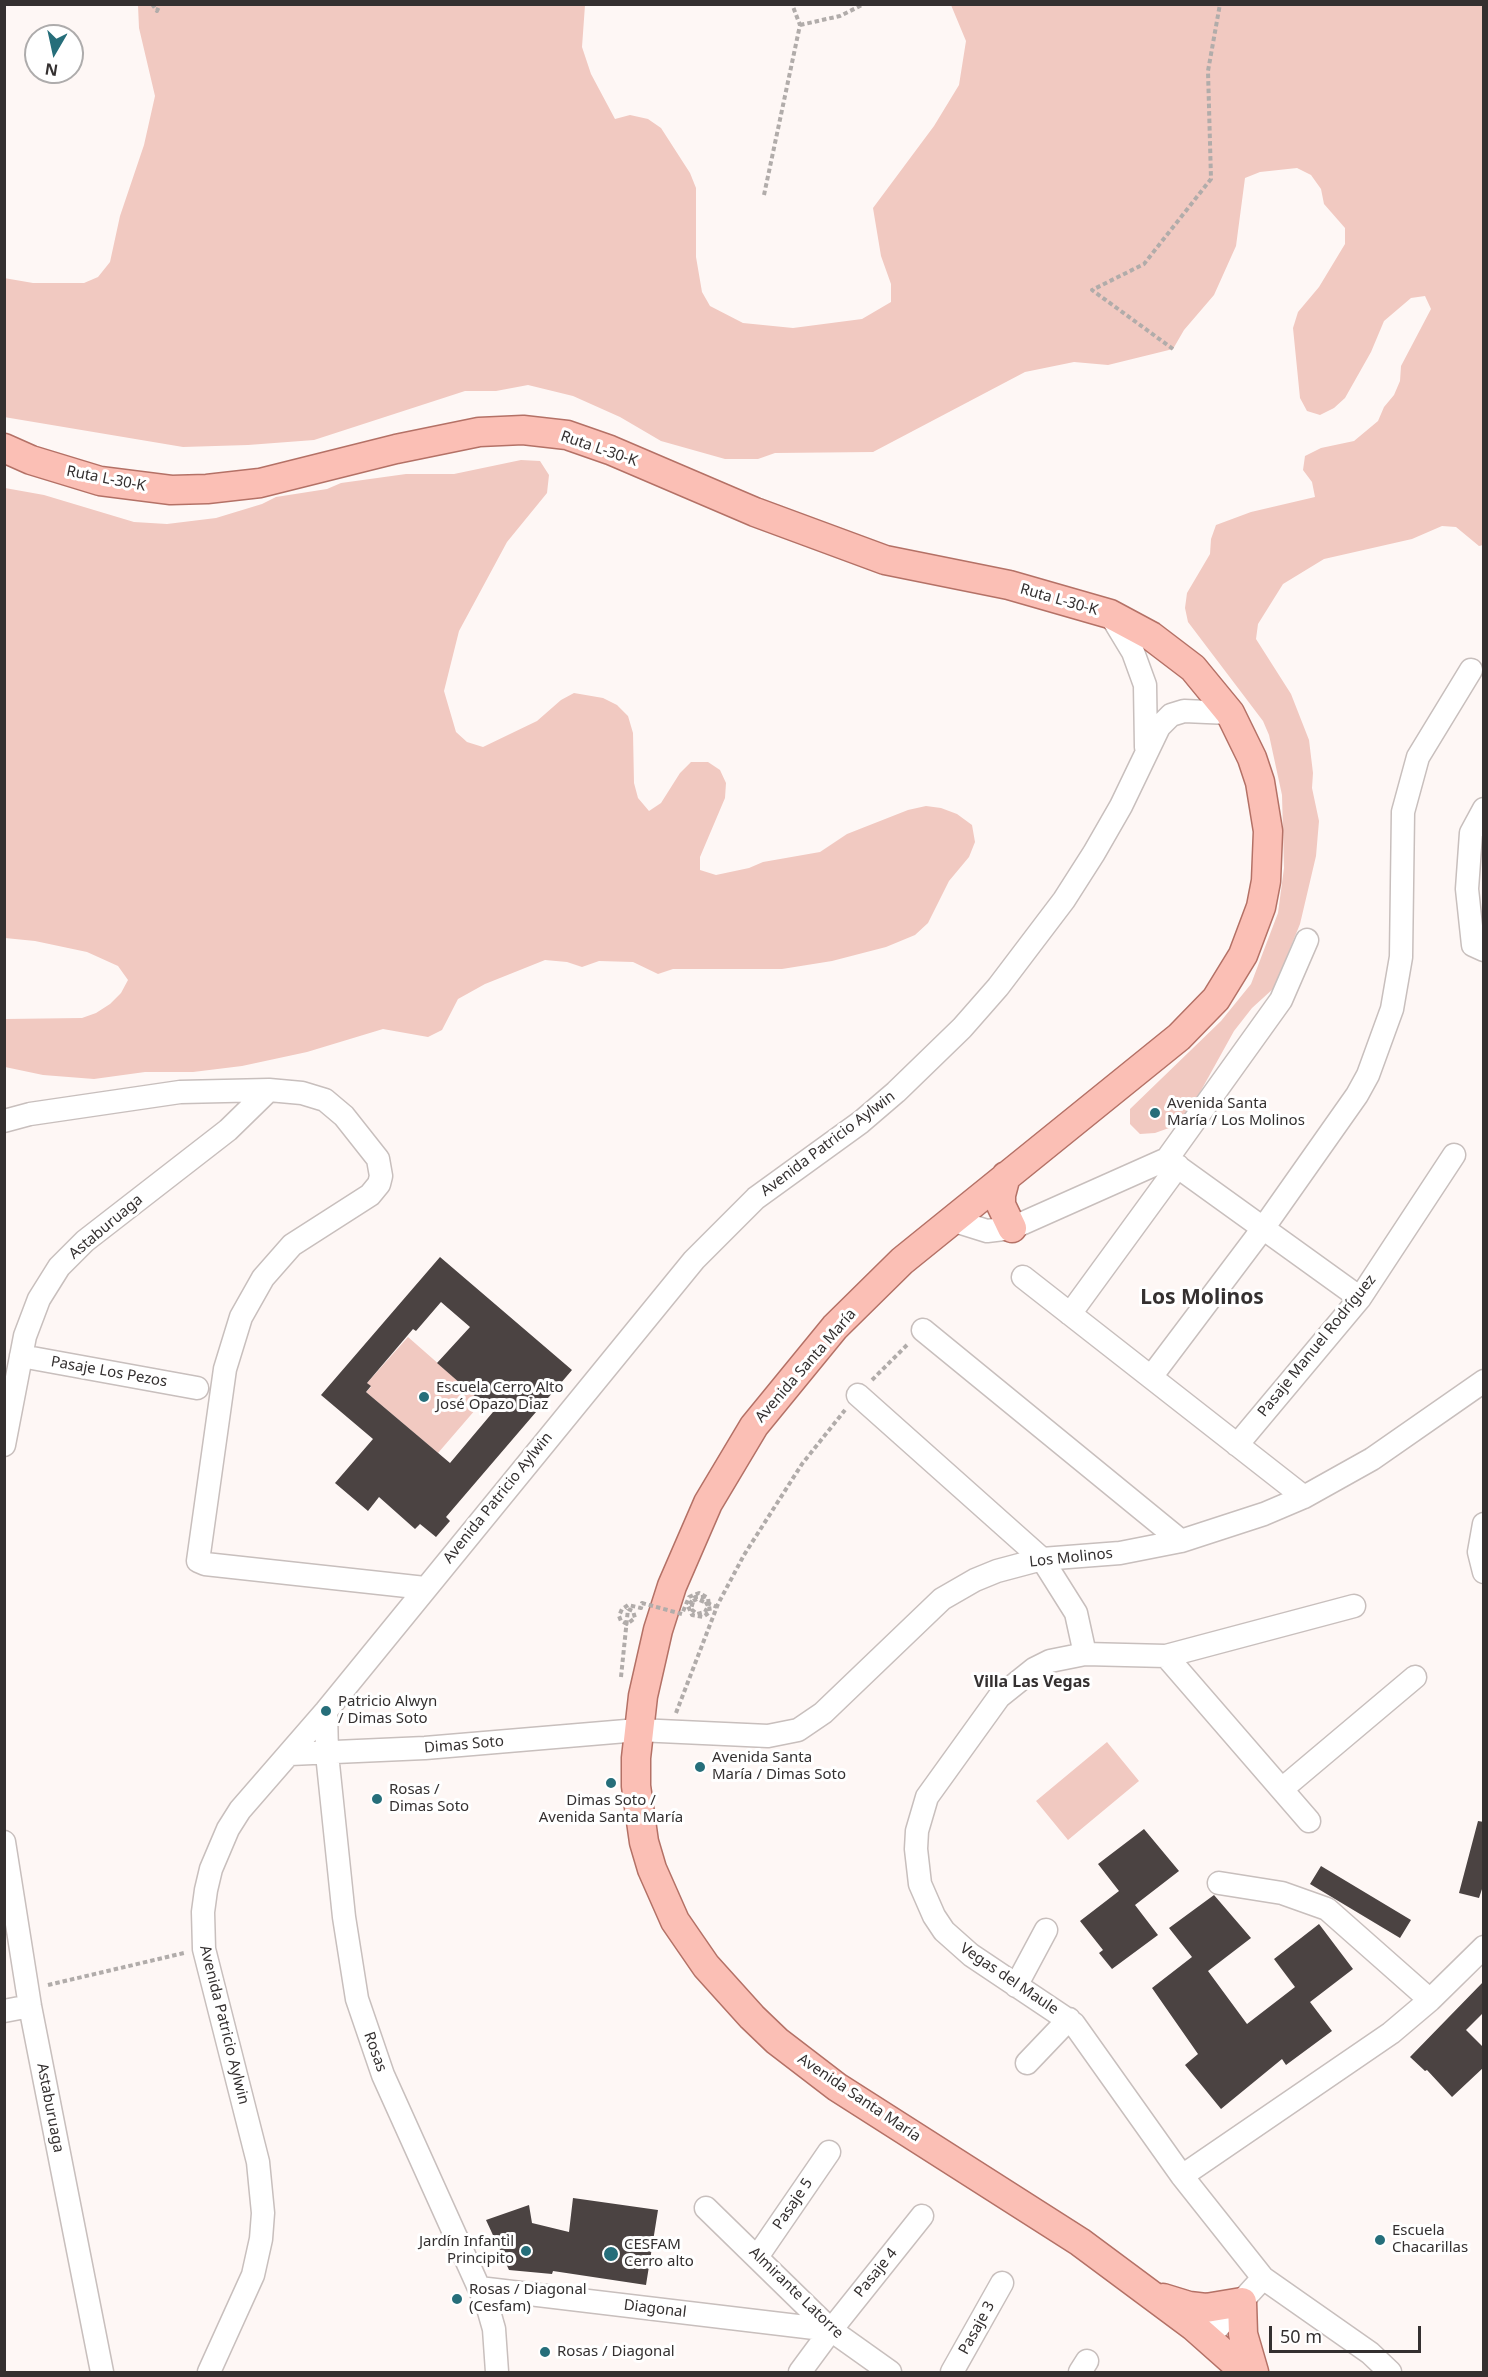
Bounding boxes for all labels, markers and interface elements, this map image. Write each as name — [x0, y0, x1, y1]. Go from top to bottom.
north arrow — [24, 24, 84, 84]
text: N — [43, 58, 60, 82]
street label: Ruta L-30-K — [558, 427, 640, 471]
street label: Ruta L-30-K — [65, 463, 147, 495]
street label: Ruta L-30-K — [1018, 580, 1100, 620]
street label: Avenida Patricio Aylwin — [757, 1088, 899, 1200]
place label: Avenida Santa María / Los Molinos — [1167, 1095, 1305, 1130]
marker: Avenida Santa María / Los Molinos — [1148, 1106, 1162, 1120]
street label: Astaburuaga — [66, 1191, 146, 1263]
street label: Pasaje Manuel Rodríguez — [1254, 1271, 1380, 1421]
district label: Los Molinos — [1140, 1285, 1264, 1311]
street label: Avenida Santa María — [752, 1306, 860, 1426]
street label: Pasaje Los Pezos — [49, 1353, 169, 1391]
place label: Escuela Cerro Alto José Opazo Diaz — [436, 1379, 564, 1414]
marker: Escuela Cerro Alto José Opazo Diaz — [417, 1390, 431, 1404]
street label: Avenida Patricio Aylwin — [440, 1429, 556, 1567]
street label: Los Molinos — [1028, 1545, 1114, 1571]
district label: Villa Las Vegas — [974, 1672, 1090, 1692]
place label: Patricio Alwyn / Dimas Soto — [338, 1693, 437, 1728]
marker: Patricio Alwyn / Dimas Soto — [319, 1704, 333, 1718]
street label: Dimas Soto — [423, 1733, 505, 1757]
place label: Avenida Santa María / Dimas Soto — [712, 1749, 846, 1784]
marker: Avenida Santa María / Dimas Soto — [693, 1760, 707, 1774]
marker: Dimas Soto / Avenida Santa María — [604, 1776, 618, 1790]
place label: Rosas / Dimas Soto — [389, 1781, 469, 1816]
marker: Rosas / Dimas Soto — [370, 1792, 384, 1806]
place label: Dimas Soto / Avenida Santa María — [539, 1792, 683, 1827]
street label: Vegas del Maule — [956, 1939, 1062, 2019]
street label: Avenida Patricio Aylwin — [196, 1944, 252, 2106]
street label: Rosas — [359, 2030, 391, 2074]
street label: Avenida Santa María — [794, 2050, 924, 2146]
street label: Astaburuaga — [33, 2062, 67, 2154]
street label: Pasaje 5 — [769, 2175, 817, 2233]
place label: Escuela Chacarillas — [1392, 2222, 1468, 2257]
place label: Jardín Infantil Principito — [419, 2233, 514, 2268]
marker: Escuela Chacarillas — [1373, 2233, 1387, 2247]
place label: CESFAM Cerro alto — [624, 2236, 694, 2271]
street label: Almirante Latorre — [745, 2243, 847, 2343]
marker: Jardín Infantil Principito — [519, 2244, 533, 2258]
marker: CESFAM Cerro alto — [602, 2245, 620, 2263]
street label: Pasaje 4 — [851, 2245, 901, 2301]
place label: Rosas / Diagonal (Cesfam) — [469, 2281, 587, 2316]
marker: Rosas / Diagonal (Cesfam) — [450, 2292, 464, 2306]
street label: Diagonal — [623, 2296, 687, 2322]
street label: Pasaje 3 — [955, 2298, 999, 2358]
scale bar — [1272, 2314, 1424, 2352]
text: 50 m — [1280, 2324, 1322, 2348]
place label: Rosas / Diagonal — [557, 2343, 675, 2361]
marker: Rosas / Diagonal — [538, 2345, 552, 2359]

